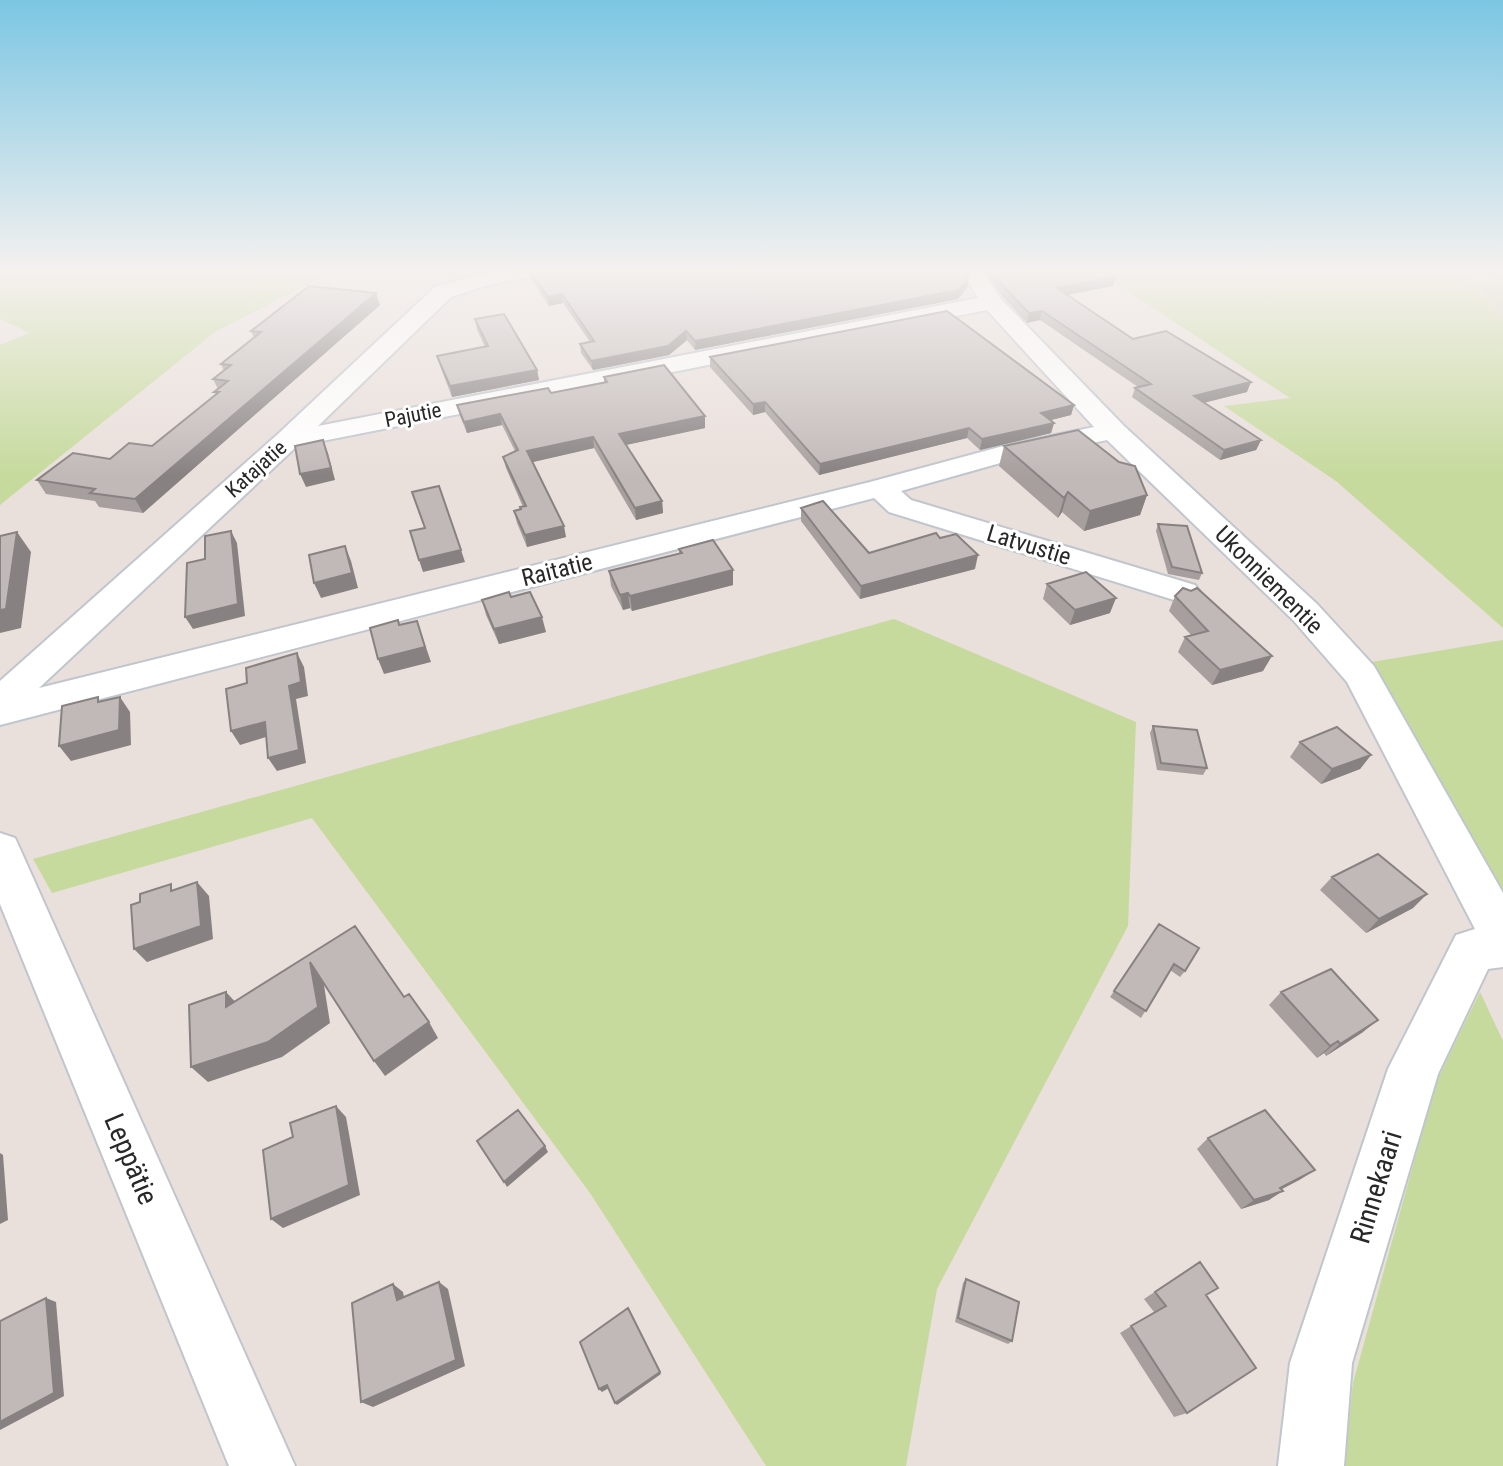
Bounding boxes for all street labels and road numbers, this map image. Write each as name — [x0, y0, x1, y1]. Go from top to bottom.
street label: Pajutie — [383, 398, 444, 432]
street label: Katajatie — [221, 435, 291, 502]
street label: Latvustie — [983, 519, 1075, 571]
street label: Ukonniementie — [1209, 520, 1329, 640]
street label: Raitatie — [519, 548, 595, 592]
street label: Leppätie — [97, 1109, 165, 1209]
street label: Rinnekaari — [1343, 1127, 1409, 1247]

